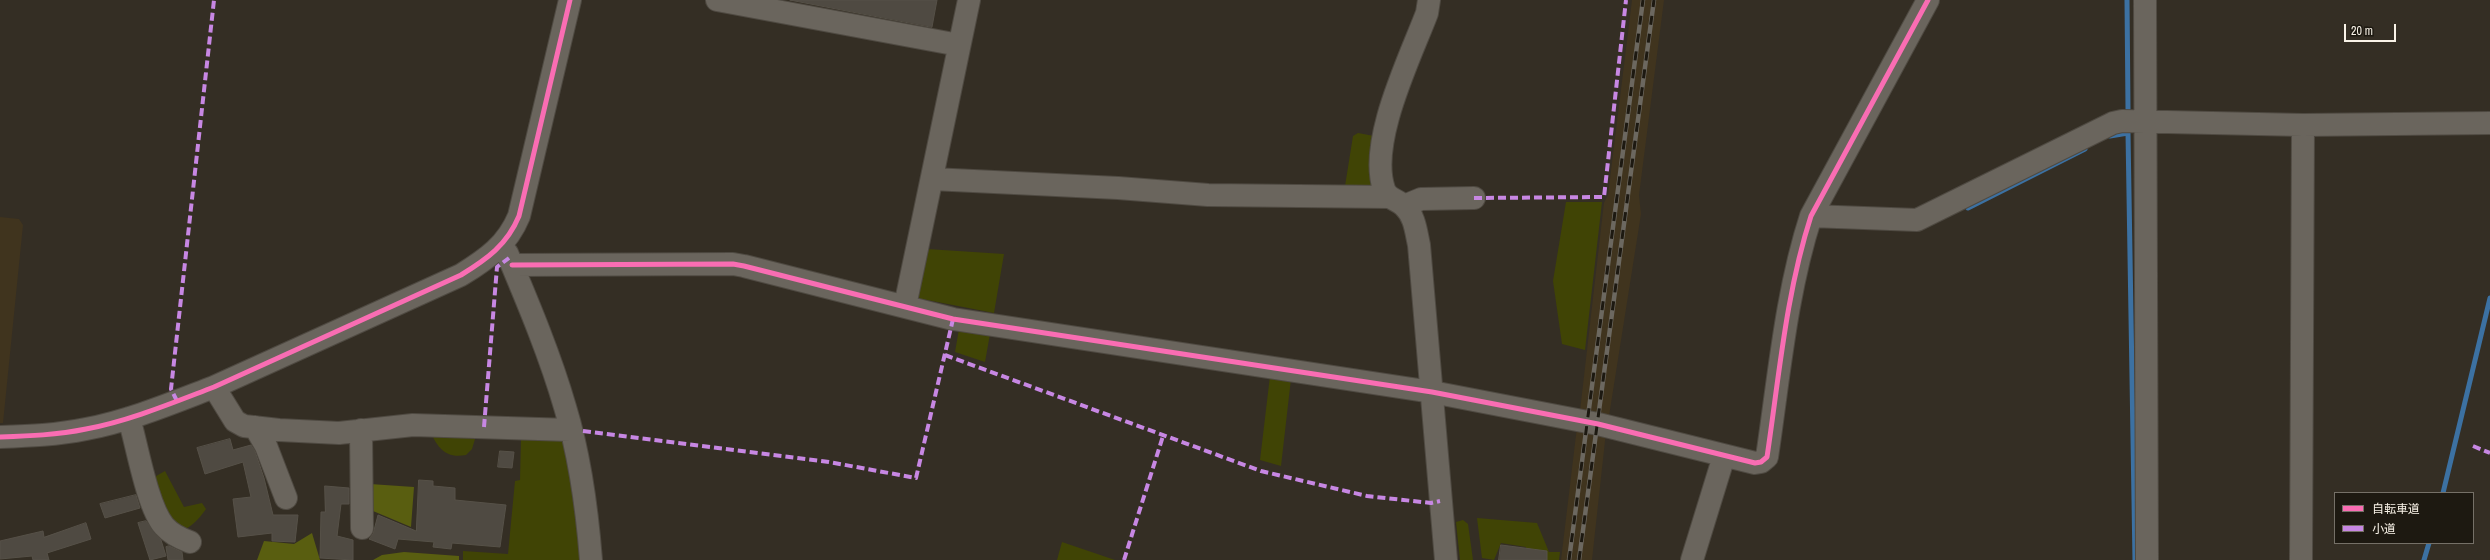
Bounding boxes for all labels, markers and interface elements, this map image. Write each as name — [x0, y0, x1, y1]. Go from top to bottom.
scale bar — [2346, 16, 2398, 42]
text: 20 m — [2351, 23, 2373, 39]
legend — [2334, 492, 2474, 544]
text: 自転車道 — [2372, 501, 2420, 517]
text: 小道 — [2372, 521, 2396, 537]

